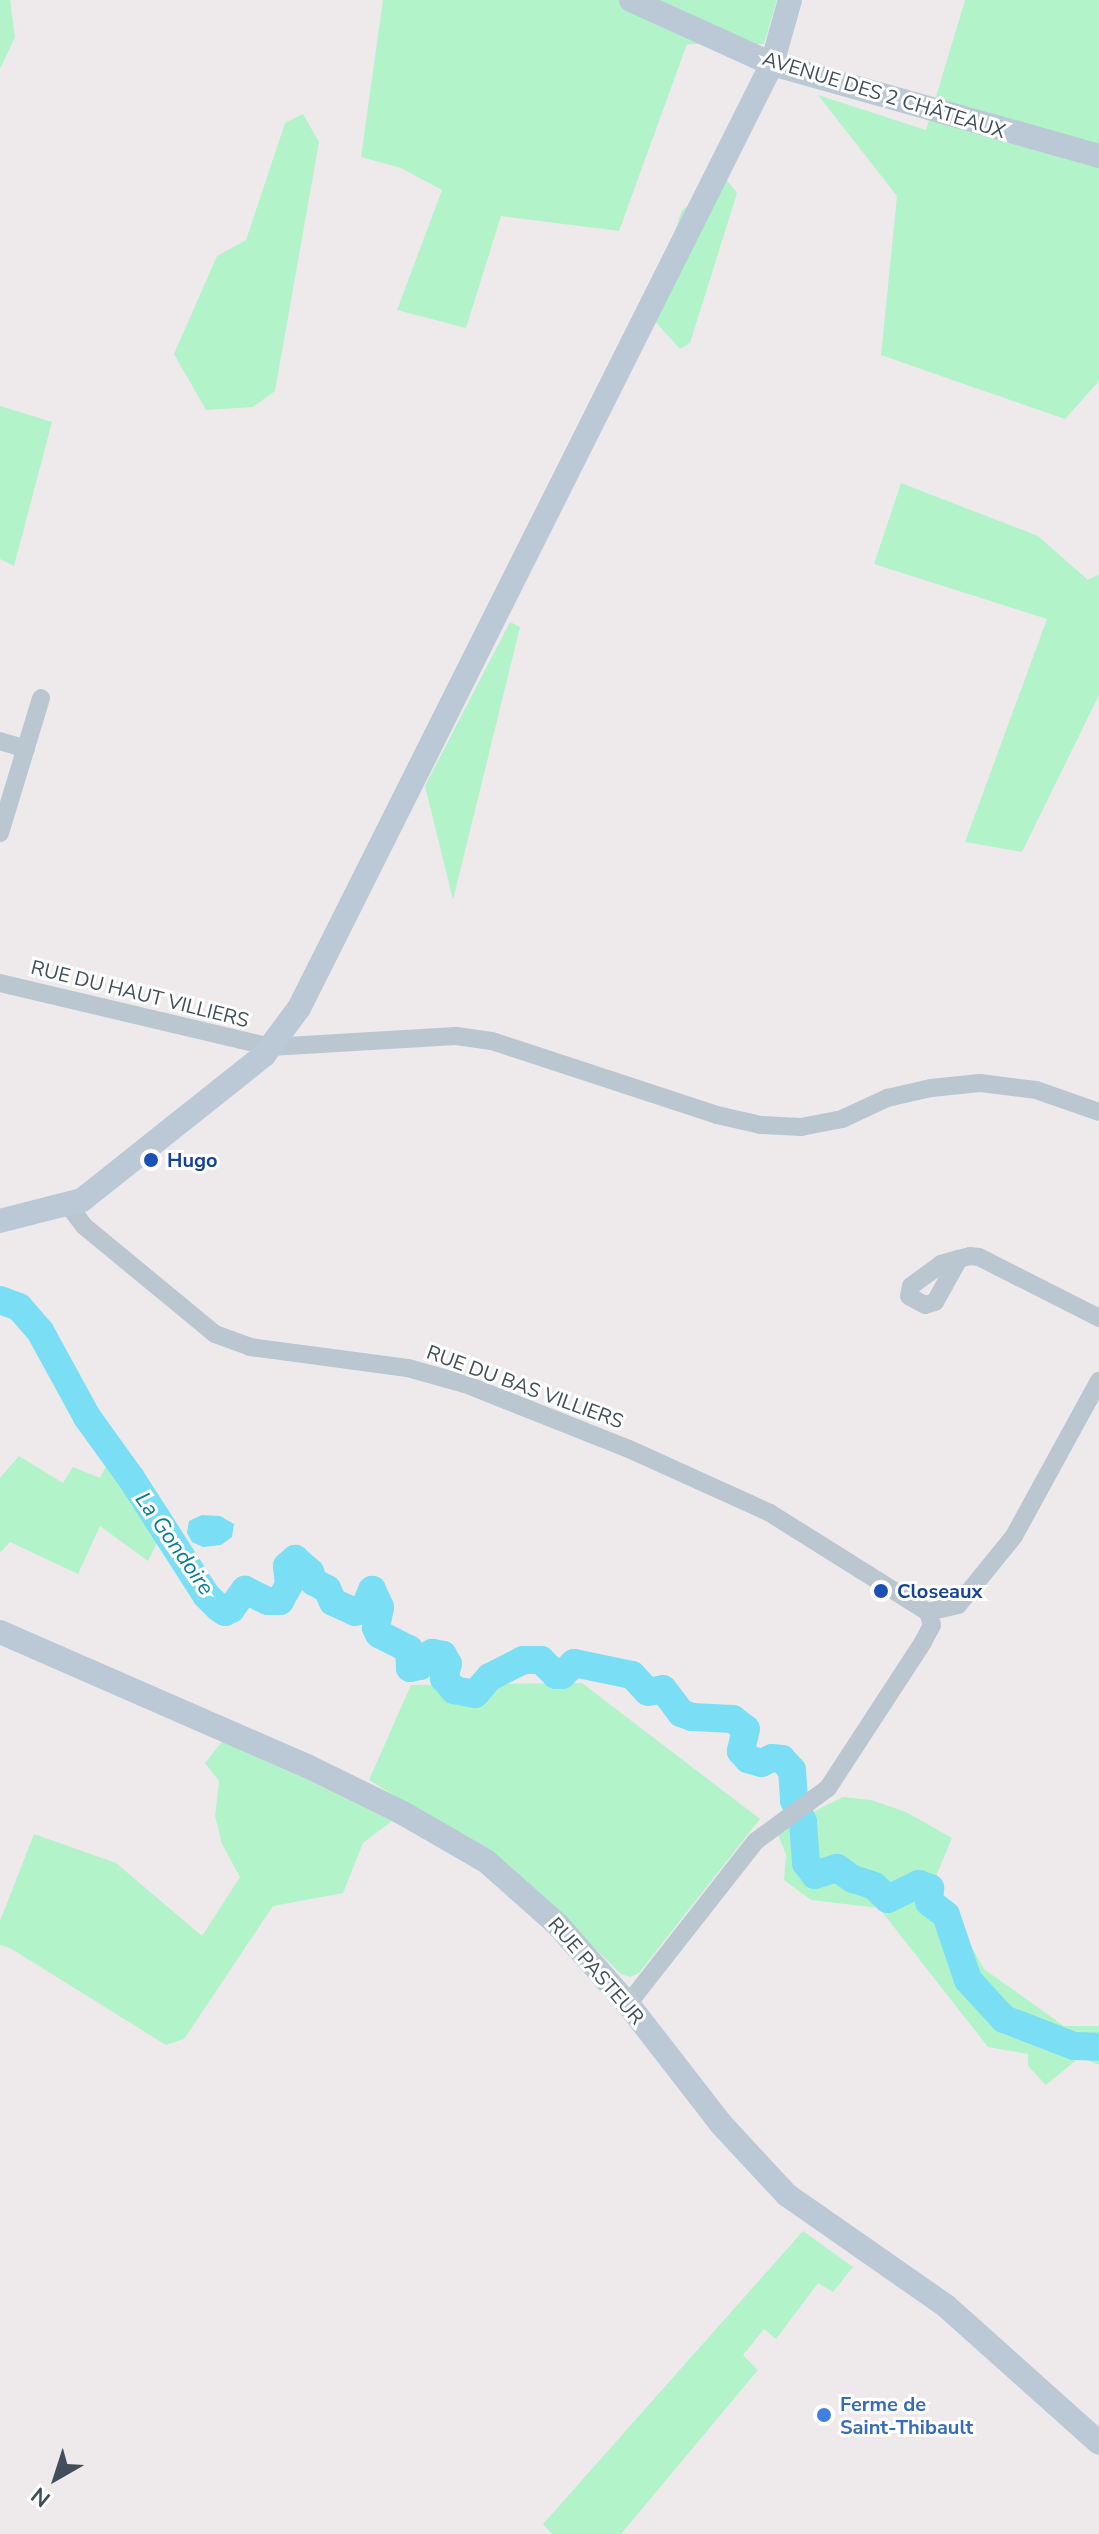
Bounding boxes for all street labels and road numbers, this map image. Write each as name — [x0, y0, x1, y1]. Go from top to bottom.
street label: AVENUE DES 2 CHÂTEAUX — [760, 47, 1008, 143]
street label: RUE DU HAUT VILLIERS — [29, 955, 251, 1033]
street label: RUE DU BAS VILLIERS — [423, 1340, 627, 1434]
street label: RUE PASTEUR — [543, 1913, 649, 2029]

